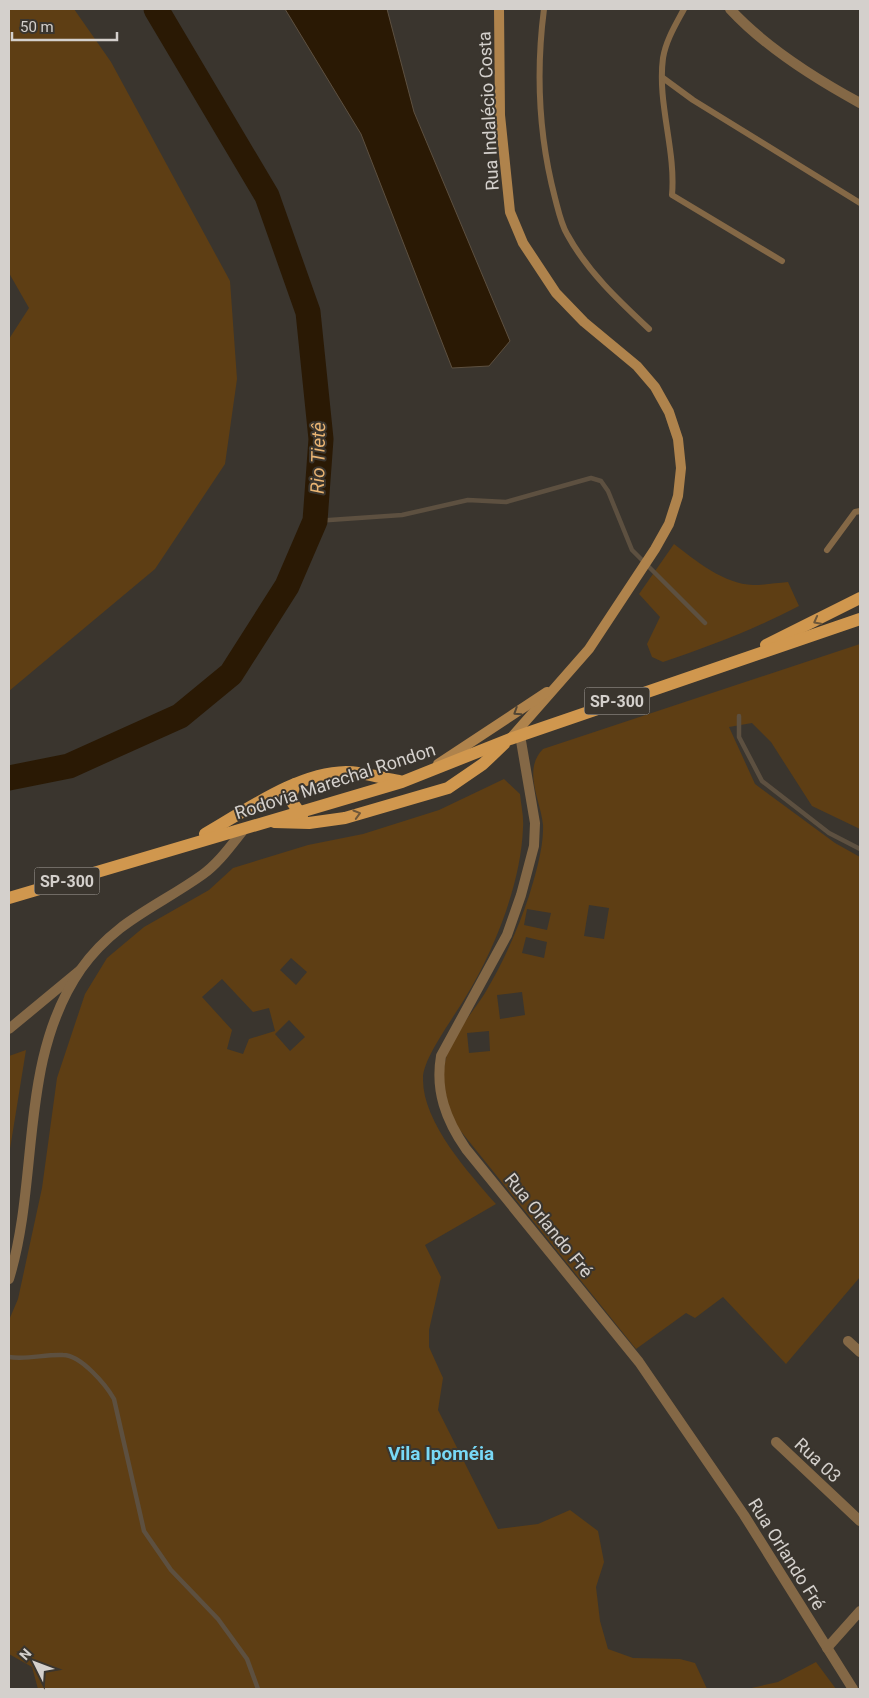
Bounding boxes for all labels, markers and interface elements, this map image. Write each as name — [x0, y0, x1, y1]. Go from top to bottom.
scale bar — [12, 10, 118, 42]
text: 50 m — [20, 18, 54, 36]
street label: Rua Indalécio Costa — [473, 31, 503, 191]
water label: Rio Tietê — [306, 422, 330, 494]
one-way arrow — [813, 615, 822, 625]
road number: SP-300 — [584, 688, 650, 714]
one-way arrow — [514, 706, 523, 715]
street label: Rodovia Marechal Rondon — [232, 739, 438, 823]
one-way arrow — [352, 810, 361, 820]
road number: SP-300 — [34, 868, 100, 894]
street label: Rua Orlando Fré — [501, 1169, 597, 1281]
street label: Rua 03 — [791, 1433, 845, 1487]
district label: Vila Ipoméia — [388, 1442, 494, 1465]
street label: Rua Orlando Fré — [744, 1494, 830, 1614]
north arrow — [10, 1638, 60, 1688]
text: N — [16, 1645, 35, 1663]

